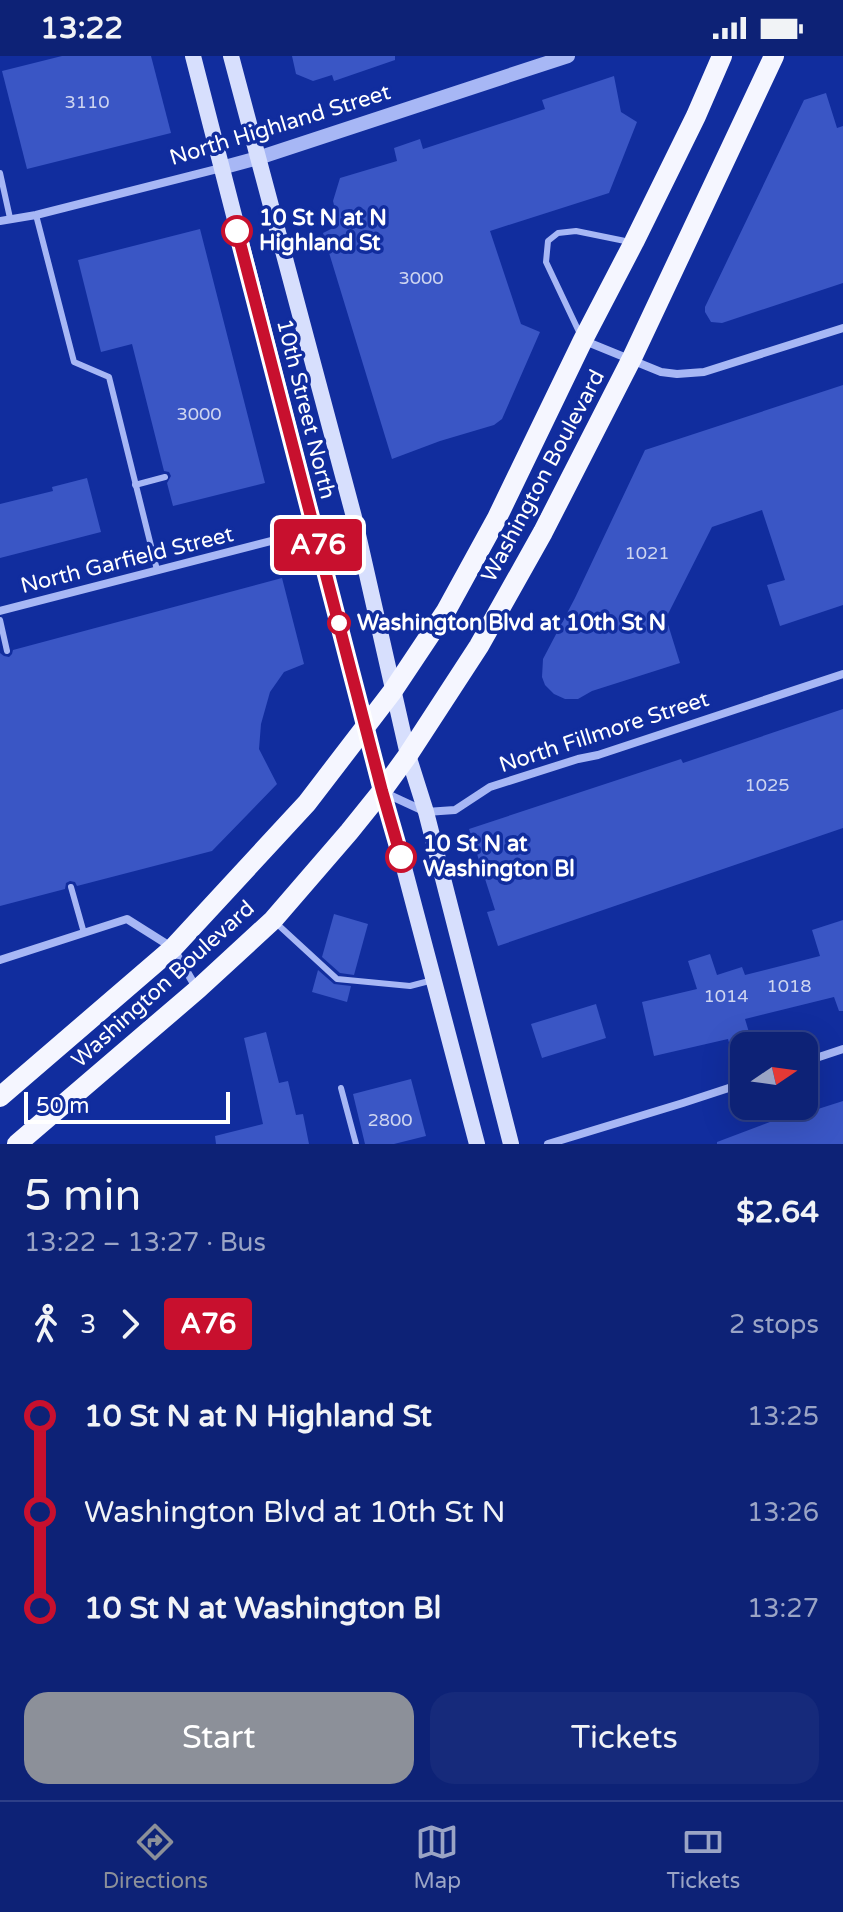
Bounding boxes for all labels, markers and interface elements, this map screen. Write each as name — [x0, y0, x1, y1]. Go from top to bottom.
text: 13:22 — [40, 10, 123, 47]
street label: North Highland Street — [166, 79, 394, 171]
house number: 3110 — [64, 91, 110, 113]
place label: 10 St N at N Highland St — [259, 205, 387, 256]
marker: 10 St N at N Highland St — [222, 216, 252, 246]
house number: 3000 — [398, 267, 444, 289]
street label: 10th Street North — [271, 316, 341, 502]
street label: Washington Boulevard — [476, 365, 610, 587]
house number: 3000 — [176, 403, 222, 425]
line badge: A76 — [272, 519, 364, 571]
street label: North Garfield Street — [18, 521, 236, 599]
text: A76 — [290, 528, 346, 562]
house number: 1021 — [624, 542, 670, 564]
place label: Washington Blvd at 10th St N — [357, 610, 666, 636]
marker: Washington Blvd at 10th St N — [328, 612, 350, 634]
street label: North Fillmore Street — [496, 686, 712, 778]
house number: 1025 — [744, 774, 790, 796]
place label: 10 St N at Washington Bl — [423, 831, 575, 882]
marker: 10 St N at Washington Bl — [386, 842, 416, 872]
street label: Washington Boulevard — [66, 895, 260, 1073]
house number: 1018 — [766, 975, 812, 997]
house number: 1014 — [703, 985, 749, 1007]
north arrow — [730, 1032, 818, 1120]
map controls — [730, 1032, 818, 1120]
scale bar — [24, 1088, 230, 1124]
text: 50 m — [36, 1093, 90, 1119]
house number: 2800 — [367, 1109, 413, 1131]
text: 5 min — [24, 1170, 141, 1223]
text: $2.64 — [736, 1194, 819, 1231]
text: 13:22 – 13:27 · Bus — [24, 1227, 266, 1258]
icon: walk — [24, 1302, 68, 1346]
icon: forward — [108, 1302, 152, 1346]
text: A76 — [180, 1307, 236, 1341]
text: 3 — [80, 1309, 96, 1340]
text: 2 stops — [729, 1309, 819, 1340]
text: 10 St N at N Highland St — [84, 1398, 432, 1435]
text: 13:25 — [747, 1401, 819, 1432]
text: Washington Blvd at 10th St N — [84, 1494, 506, 1531]
text: 13:26 — [747, 1497, 819, 1528]
text: 10 St N at Washington Bl — [84, 1590, 441, 1627]
text: 13:27 — [747, 1593, 819, 1624]
button: Start — [24, 1692, 414, 1784]
button: Tickets — [430, 1692, 819, 1784]
tab: Directions — [103, 1820, 208, 1894]
tab: Map — [414, 1820, 461, 1894]
tab: Tickets — [667, 1820, 740, 1894]

